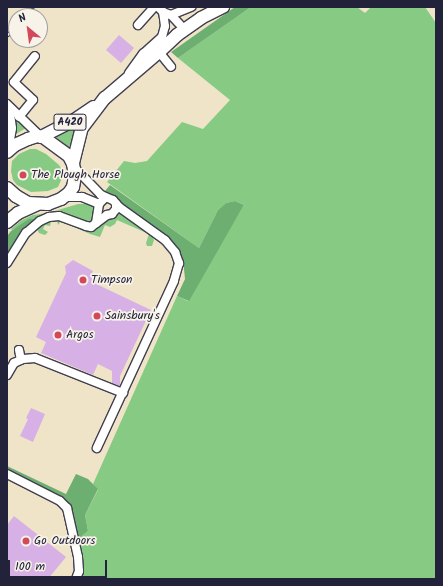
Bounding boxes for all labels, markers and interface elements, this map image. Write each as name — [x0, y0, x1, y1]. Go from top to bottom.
north arrow — [8, 8, 48, 48]
text: N — [15, 9, 30, 28]
road number: A420 — [53, 113, 87, 131]
place label: The Plough Horse — [31, 168, 120, 182]
marker: The Plough Horse — [18, 170, 28, 180]
place label: Timpson — [91, 273, 133, 287]
marker: Timpson — [78, 275, 88, 285]
place label: Sainsbury's — [105, 309, 160, 323]
marker: Sainsbury's — [92, 311, 102, 321]
place label: Argos — [66, 328, 94, 342]
marker: Argos — [53, 330, 63, 340]
place label: Go Outdoors — [34, 534, 95, 548]
marker: Go Outdoors — [21, 536, 31, 546]
scale bar — [10, 552, 109, 578]
text: 100 m — [15, 557, 45, 576]

